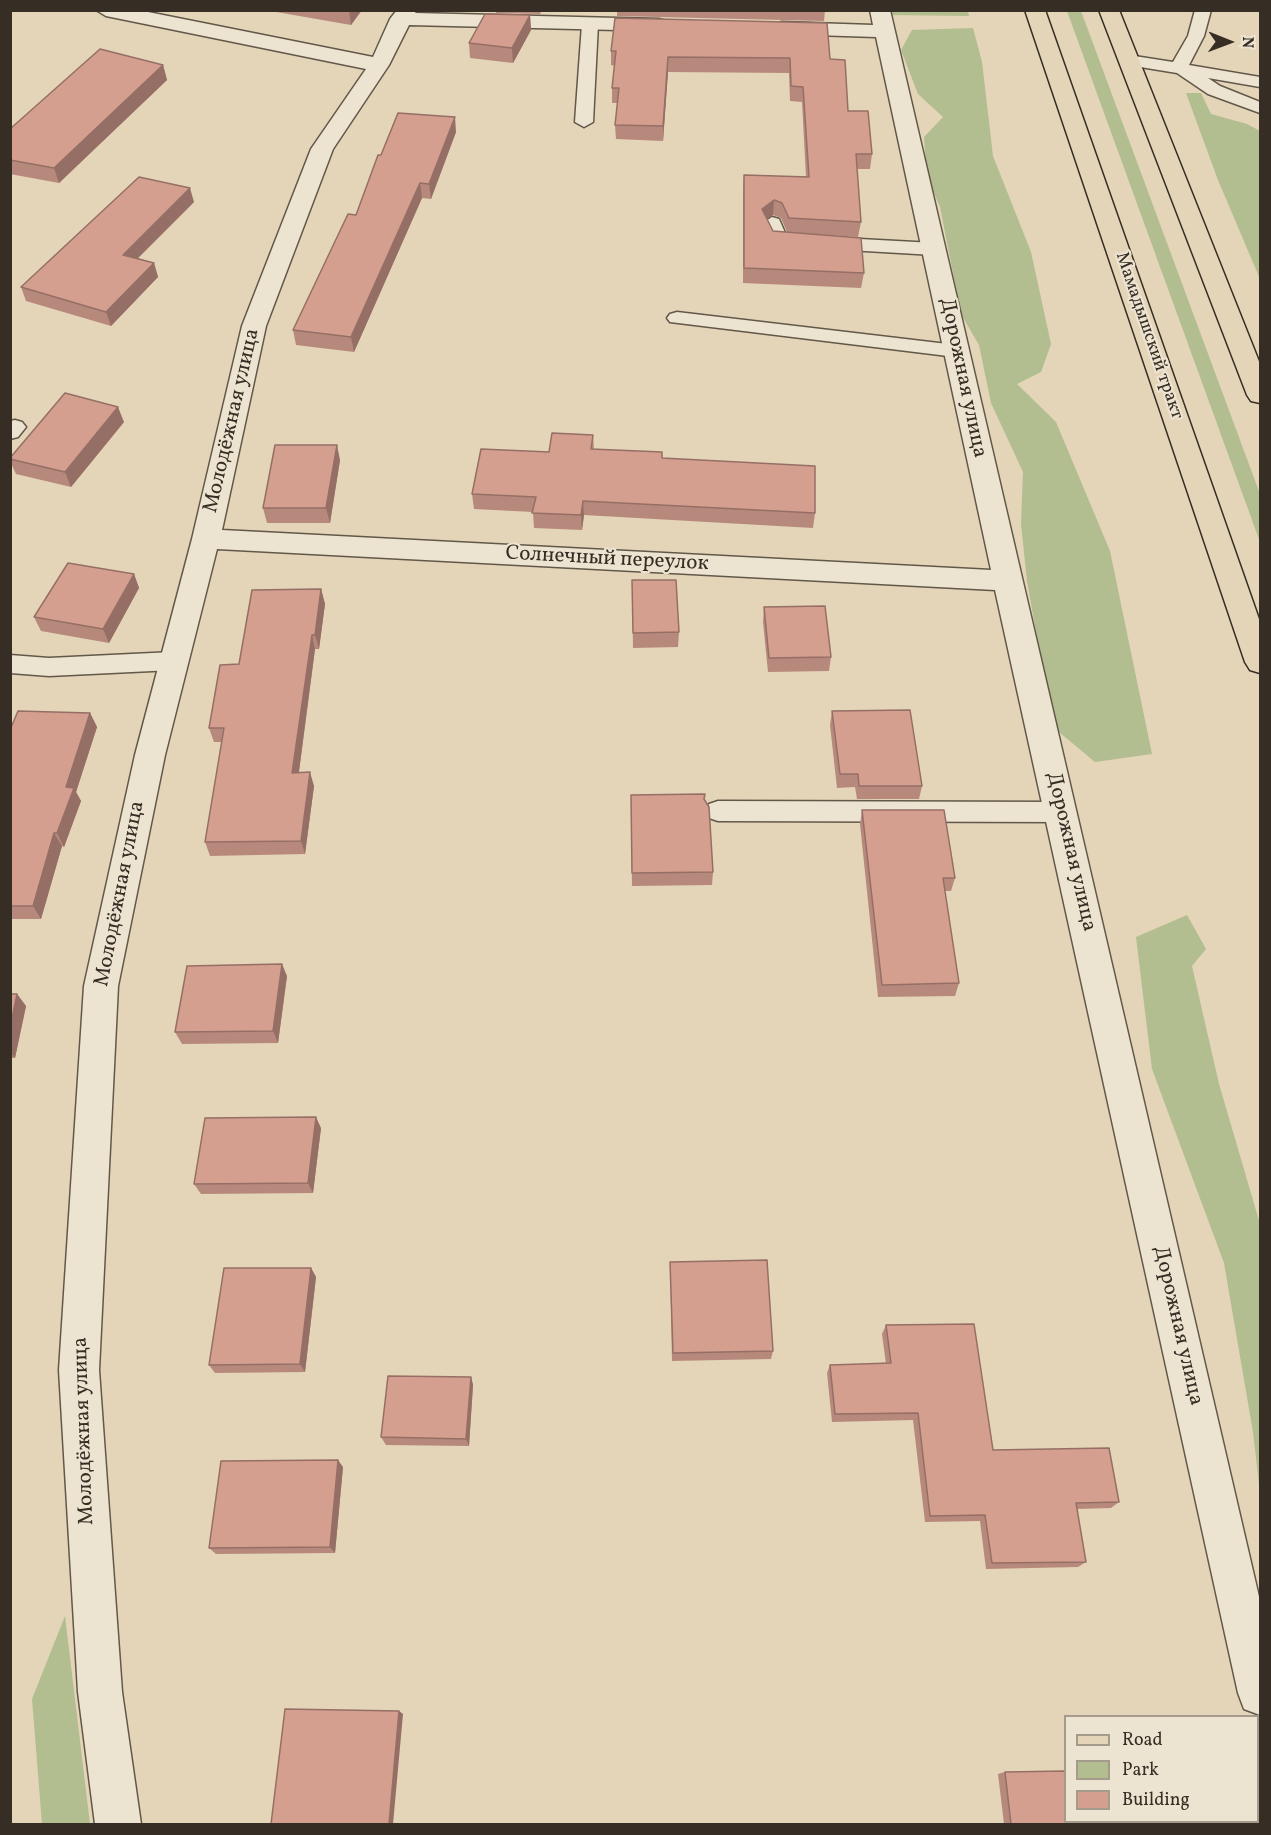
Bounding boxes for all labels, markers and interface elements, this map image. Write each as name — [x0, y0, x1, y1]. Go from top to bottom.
north arrow — [1199, 12, 1259, 72]
text: N — [1236, 36, 1258, 48]
street label: Мамадышский тракт — [1109, 250, 1187, 422]
street label: Дорожная улица — [933, 296, 991, 460]
street label: Молодёжная улица — [200, 326, 266, 516]
street label: Солнечный переулок — [505, 542, 709, 578]
street label: Дорожная улица — [1039, 770, 1101, 934]
street label: Молодёжная улица — [91, 799, 151, 989]
street label: Дорожная улица — [1146, 1244, 1208, 1408]
street label: Молодёжная улица — [69, 1336, 101, 1526]
legend — [1064, 1715, 1259, 1823]
text: Road — [1122, 1728, 1163, 1753]
text: Park — [1122, 1758, 1159, 1783]
text: Building — [1122, 1788, 1190, 1813]

